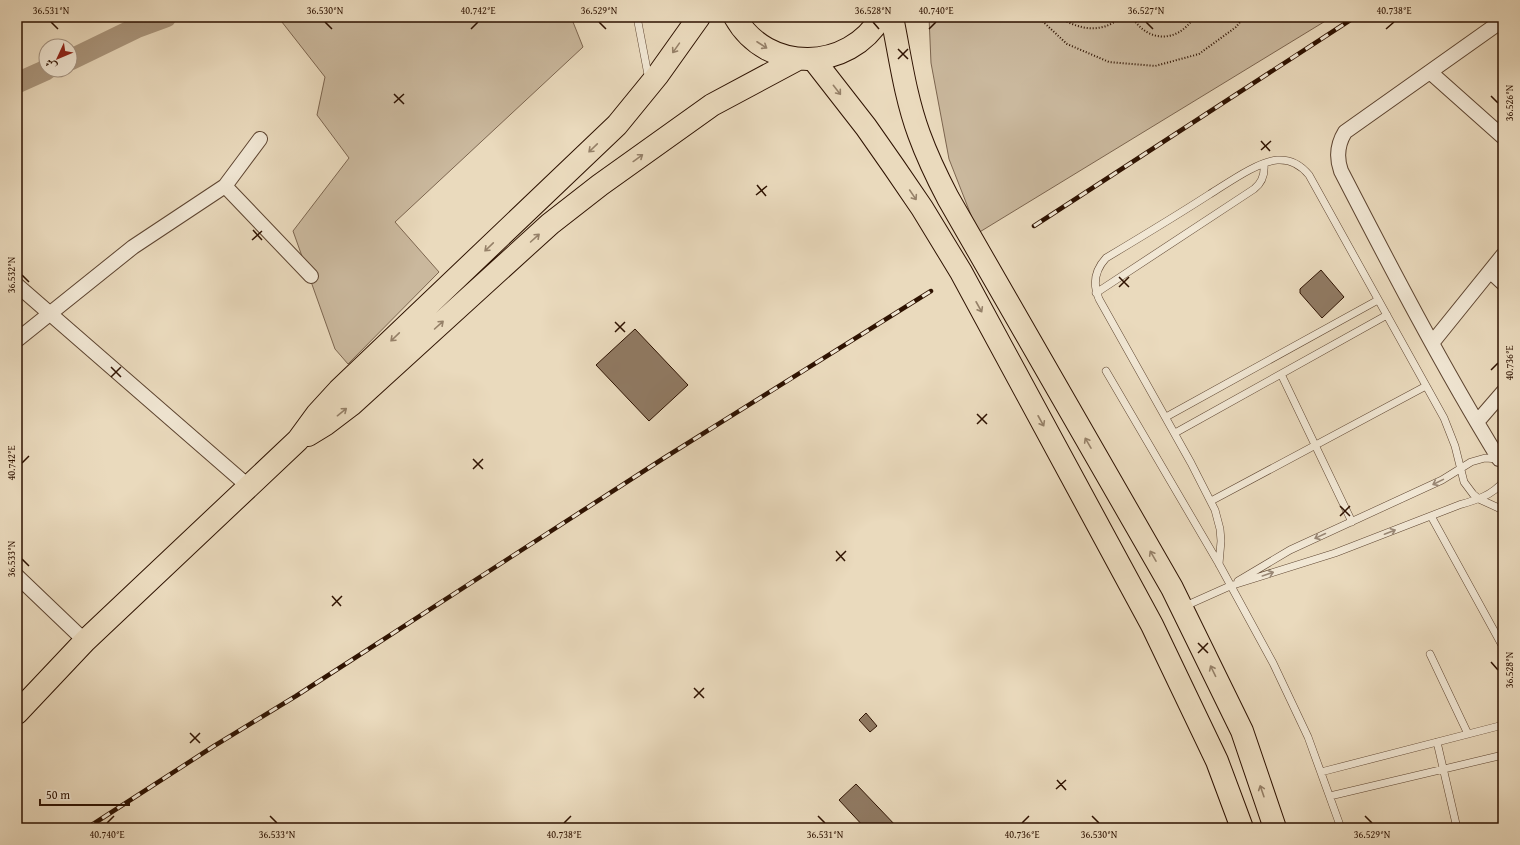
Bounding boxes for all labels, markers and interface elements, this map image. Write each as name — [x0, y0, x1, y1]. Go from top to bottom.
text: 36.531°N — [33, 3, 70, 18]
text: 36.530°N — [307, 3, 344, 18]
text: 40.742°E — [460, 3, 496, 18]
text: 36.529°N — [581, 3, 618, 18]
text: 36.528°N — [855, 3, 892, 18]
text: 40.740°E — [918, 3, 954, 18]
text: 36.527°N — [1128, 3, 1165, 18]
text: 40.738°E — [1376, 3, 1412, 18]
north arrow — [38, 38, 78, 78]
one-way arrow — [756, 41, 767, 49]
one-way arrow — [672, 43, 680, 54]
text: ش — [41, 55, 60, 74]
one-way arrow — [833, 84, 841, 95]
text: 36.526°N — [1502, 84, 1517, 121]
one-way arrow — [588, 143, 598, 153]
one-way arrow — [632, 154, 643, 162]
one-way arrow — [909, 189, 917, 200]
one-way arrow — [530, 234, 540, 243]
one-way arrow — [484, 242, 494, 252]
text: 36.532°N — [4, 256, 19, 293]
one-way arrow — [976, 301, 983, 313]
one-way arrow — [434, 320, 444, 330]
one-way arrow — [390, 332, 400, 342]
text: 40.736°E — [1502, 345, 1517, 381]
one-way arrow — [337, 408, 348, 416]
one-way arrow — [1038, 415, 1046, 427]
one-way arrow — [1084, 437, 1092, 449]
text: 40.742°E — [4, 445, 19, 481]
one-way arrow — [1433, 479, 1445, 486]
one-way arrow — [1384, 527, 1396, 535]
one-way arrow — [1315, 533, 1327, 540]
text: 36.533°N — [4, 540, 19, 577]
one-way arrow — [1149, 550, 1157, 562]
one-way arrow — [1261, 570, 1274, 577]
text: 36.528°N — [1502, 651, 1517, 688]
one-way arrow — [1208, 666, 1216, 678]
scale bar — [40, 781, 129, 807]
text: 50 m — [46, 786, 70, 803]
one-way arrow — [1258, 786, 1266, 798]
text: 40.740°E — [89, 827, 125, 842]
text: 36.533°N — [259, 827, 296, 842]
text: 40.738°E — [546, 827, 582, 842]
text: 36.531°N — [807, 827, 844, 842]
text: 40.736°E — [1004, 827, 1040, 842]
text: 36.530°N — [1081, 827, 1118, 842]
text: 36.529°N — [1354, 827, 1391, 842]

